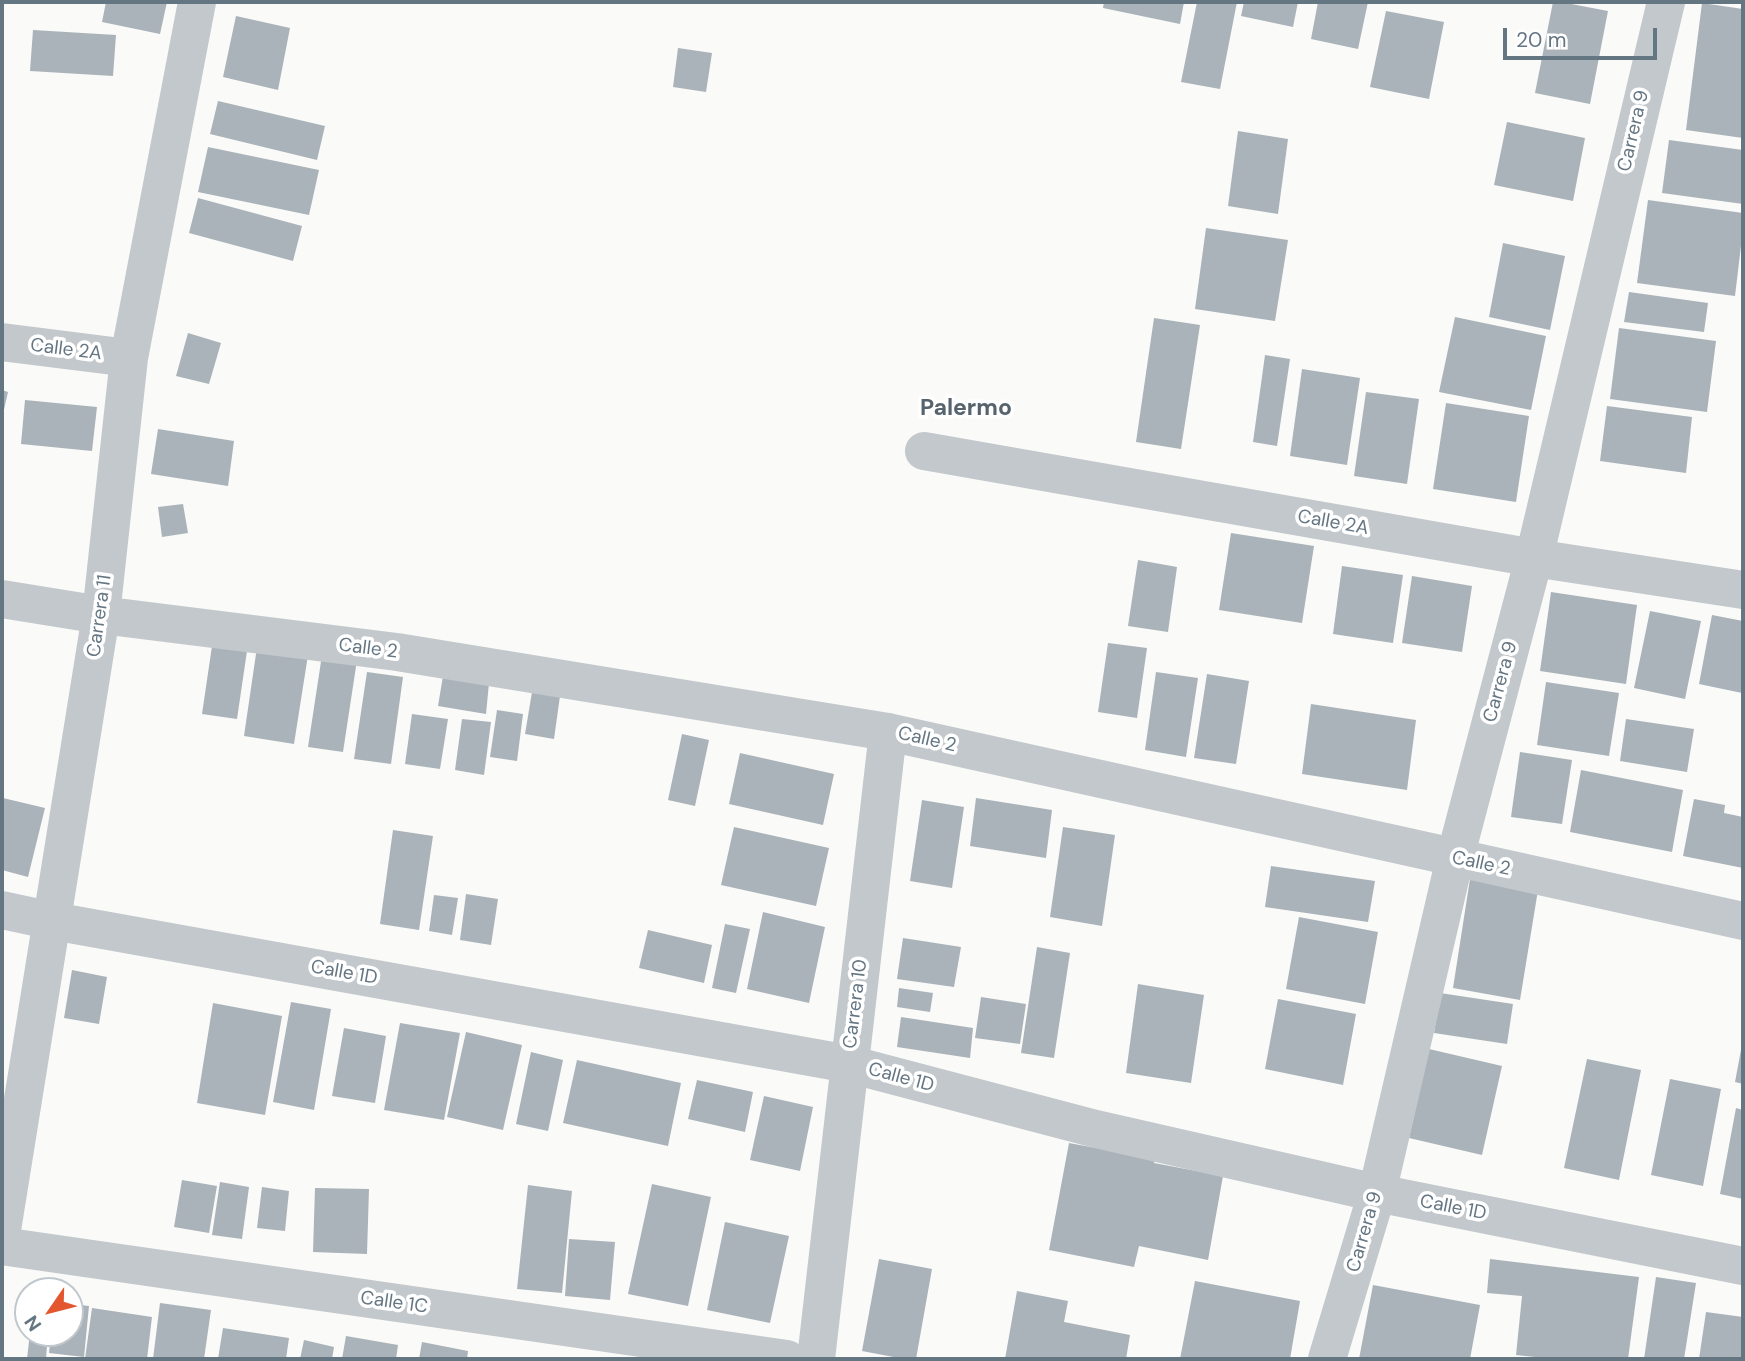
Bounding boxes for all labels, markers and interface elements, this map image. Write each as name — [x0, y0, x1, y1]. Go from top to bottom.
scale bar — [1507, 14, 1661, 58]
text: 20 m — [1516, 26, 1567, 54]
street label: Carrera 9 — [1614, 88, 1654, 174]
street label: Calle 2A — [29, 334, 103, 366]
district label: Palermo — [920, 395, 1012, 423]
street label: Calle 2A — [1296, 506, 1370, 540]
street label: Carrera 11 — [83, 573, 117, 659]
street label: Calle 2 — [337, 634, 399, 664]
street label: Carrera 9 — [1479, 639, 1523, 725]
street label: Calle 2 — [896, 722, 958, 758]
street label: Calle 2 — [1450, 847, 1512, 881]
street label: Calle 1D — [309, 956, 379, 990]
street label: Carrera 10 — [839, 958, 873, 1050]
street label: Calle 1D — [866, 1058, 936, 1098]
street label: Carrera 9 — [1343, 1189, 1387, 1275]
street label: Calle 1D — [1418, 1190, 1488, 1226]
north arrow — [14, 1277, 84, 1347]
street label: Calle 1C — [359, 1287, 429, 1319]
text: N — [19, 1310, 47, 1336]

